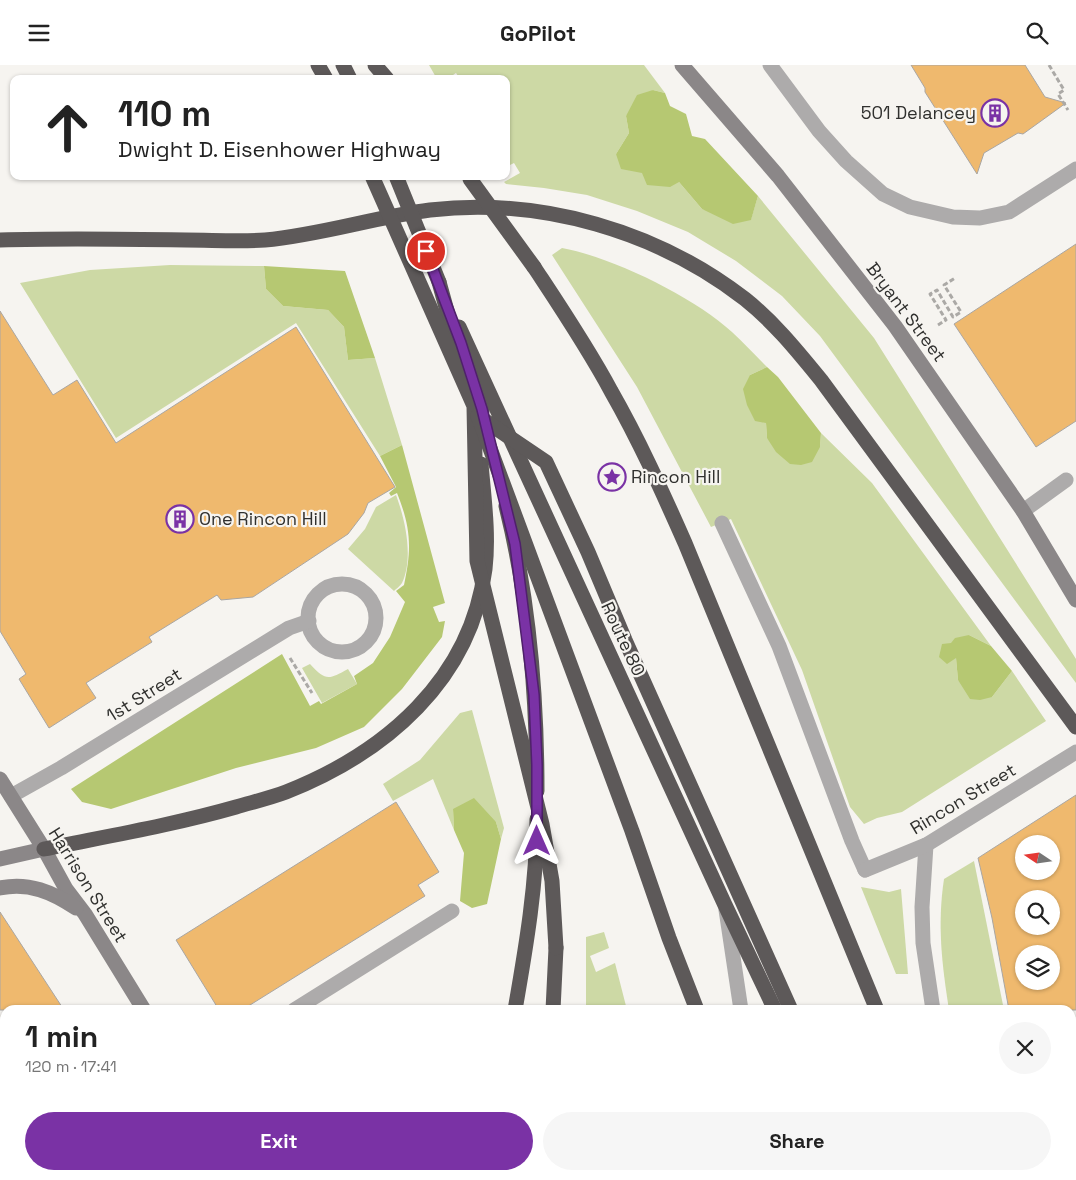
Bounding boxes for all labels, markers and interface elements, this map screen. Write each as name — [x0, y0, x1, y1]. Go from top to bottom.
icon: menu — [25, 19, 53, 47]
text: GoPilot — [500, 19, 576, 47]
icon: search — [1023, 19, 1051, 47]
text: 110 m — [118, 92, 211, 136]
icon: ahead — [35, 95, 100, 160]
building icon: 501 Delancey — [980, 98, 1010, 128]
place label: 501 Delancey — [861, 101, 976, 124]
text: Dwight D. Eisenhower Highway — [118, 135, 441, 163]
pin — [405, 230, 447, 272]
icon: arrive — [412, 237, 440, 265]
street label: Bryant Street — [861, 257, 951, 366]
place icon: Rincon Hill — [597, 462, 627, 492]
place label: Rincon Hill — [631, 465, 720, 488]
building icon: One Rincon Hill — [165, 504, 195, 534]
place label: One Rincon Hill — [199, 507, 327, 530]
street label: Route 80 — [596, 598, 651, 680]
street label: 1st Street — [102, 662, 186, 727]
street label: Rincon Street — [906, 758, 1020, 839]
position arrow — [510, 814, 562, 866]
street label: Harrison Street — [44, 823, 133, 947]
north arrow — [1015, 835, 1060, 880]
map controls — [1015, 835, 1060, 990]
button: search — [1015, 890, 1060, 935]
button: layers — [1015, 945, 1060, 990]
text: 1 min — [25, 1017, 98, 1056]
button: close — [999, 1022, 1051, 1074]
text: 120 m · 17:41 — [25, 1056, 117, 1077]
button: Exit — [25, 1112, 533, 1170]
button: Share — [543, 1112, 1051, 1170]

